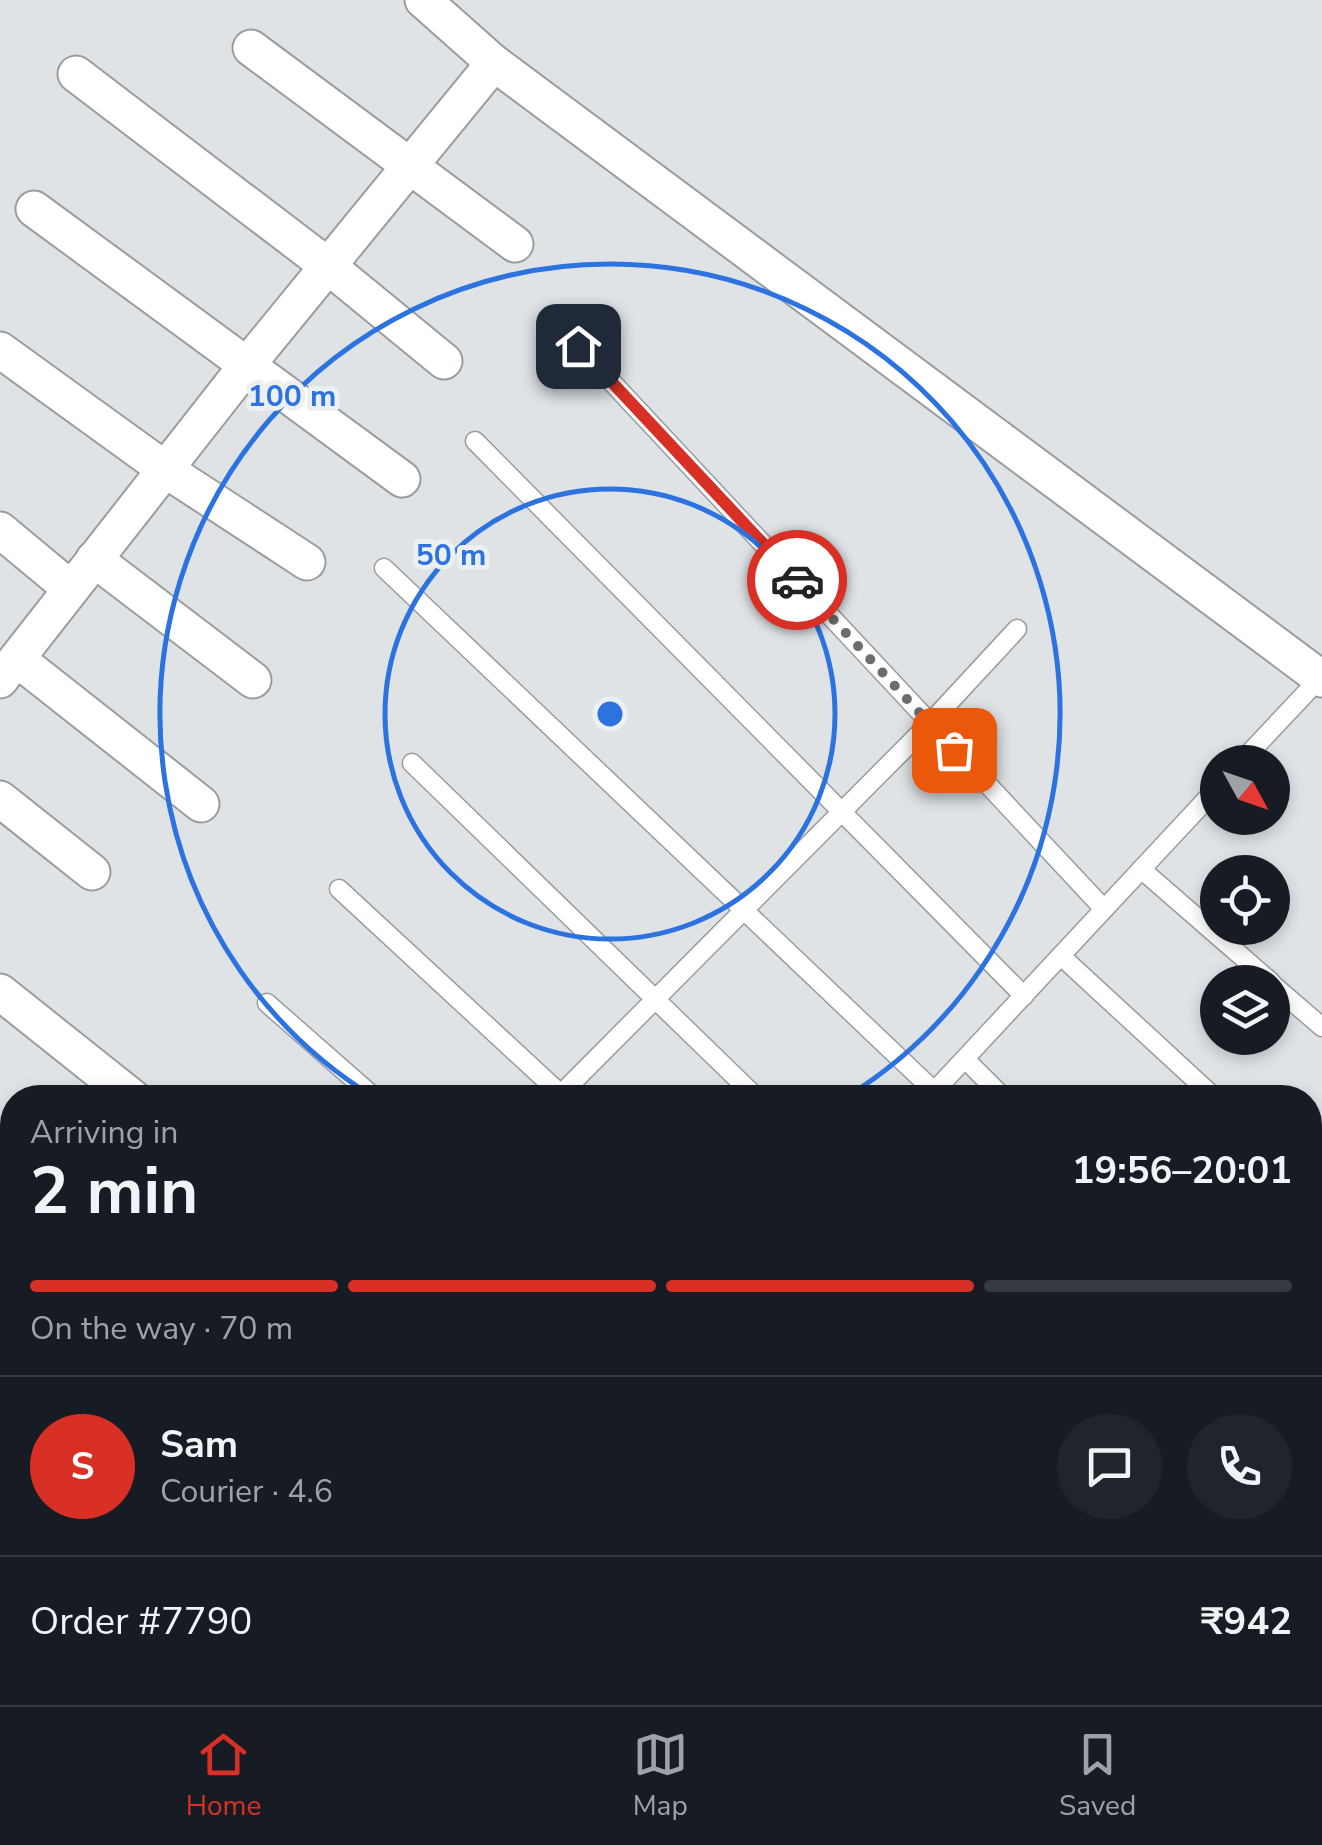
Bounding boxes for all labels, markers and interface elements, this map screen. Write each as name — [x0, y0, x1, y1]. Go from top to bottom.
pin — [536, 304, 621, 389]
icon: home — [551, 319, 606, 374]
text: 100 m — [248, 376, 336, 417]
courier — [747, 530, 847, 630]
text: 50 m — [416, 535, 486, 576]
icon: car — [770, 553, 825, 608]
centre of rings — [592, 696, 628, 732]
pin — [912, 708, 997, 793]
icon: bag — [927, 723, 982, 778]
north arrow — [1200, 745, 1290, 835]
map controls — [1200, 745, 1290, 1055]
button: locate — [1200, 855, 1290, 945]
button: layers — [1200, 965, 1290, 1055]
text: Arriving in — [30, 1111, 178, 1154]
text: 19:56–20:01 — [1072, 1145, 1292, 1196]
text: 2 min — [30, 1147, 198, 1236]
text: On the way · 70 m — [30, 1307, 293, 1350]
button: chat — [1057, 1414, 1162, 1519]
button: phone — [1187, 1414, 1292, 1519]
text: Sam — [160, 1419, 238, 1470]
text: S — [71, 1441, 94, 1492]
text: Courier · 4.6 — [160, 1470, 333, 1513]
text: Order #7790 — [30, 1596, 252, 1647]
text: ₹942 — [1201, 1596, 1292, 1647]
tab: Home — [186, 1727, 261, 1825]
tab: Map — [633, 1727, 688, 1825]
tab: Saved — [1059, 1727, 1136, 1825]

